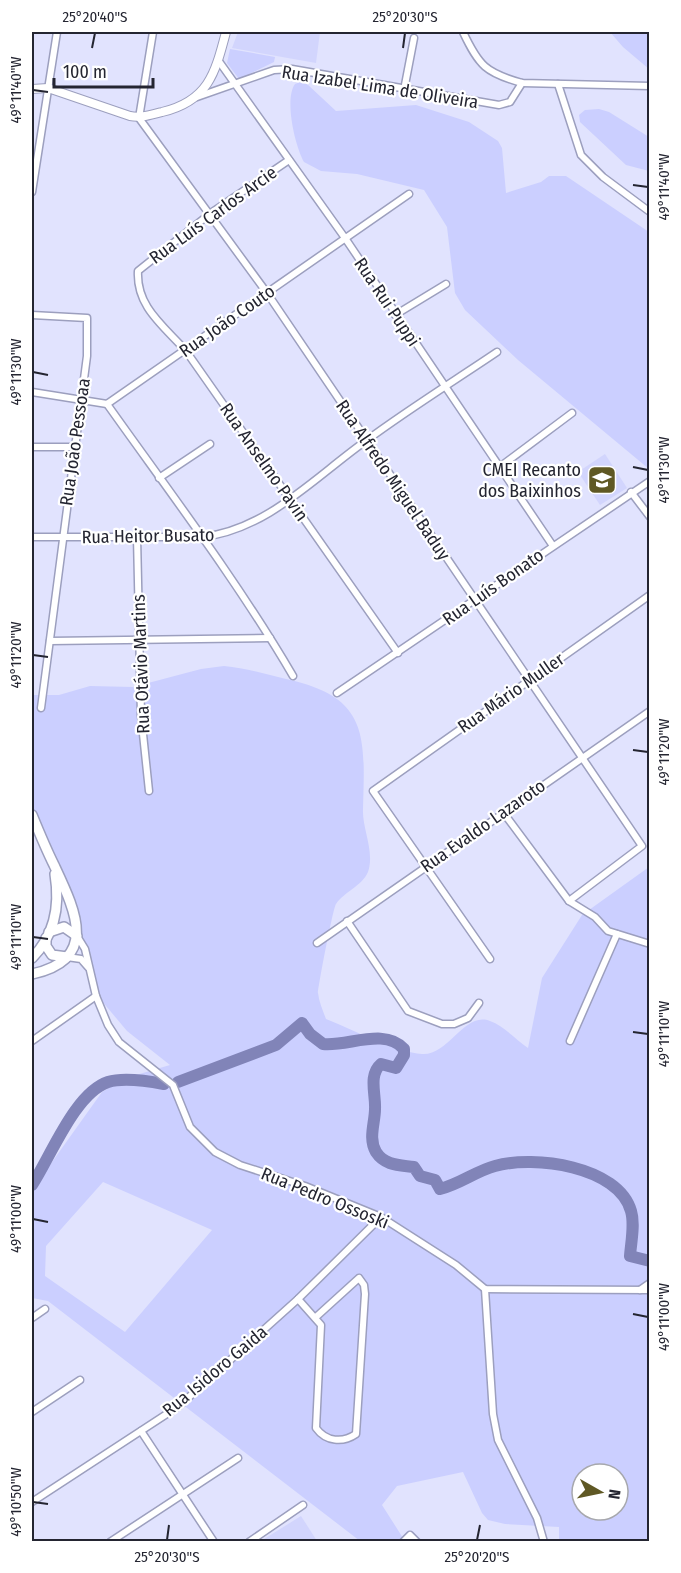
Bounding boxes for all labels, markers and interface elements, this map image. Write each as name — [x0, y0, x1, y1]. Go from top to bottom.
text: 25°20'40"S — [62, 8, 128, 26]
text: 25°20'30"S — [372, 8, 438, 26]
scale bar — [54, 51, 153, 89]
text: 49°11'40"W — [7, 56, 25, 124]
text: 100 m — [63, 61, 107, 83]
street label: Rua Izabel Lima de Oliveira — [280, 61, 480, 113]
text: 49°11'40"W — [655, 153, 673, 221]
street label: Rua Luís Carlos Arcie — [145, 161, 281, 269]
street label: Rua Rui Puppi — [349, 253, 425, 351]
street label: Rua João Couto — [175, 280, 279, 362]
text: 49°11'30"W — [7, 338, 25, 406]
street label: Rua João Pessoaa — [55, 377, 95, 507]
street label: Rua Alfredo Miguel Baduy — [331, 396, 455, 564]
street label: Rua Anselmo Pavin — [215, 399, 313, 525]
text: 49°11'30"W — [655, 436, 673, 504]
place label: CMEI Recanto dos Baixinhos — [478, 459, 581, 502]
school or university icon: CMEI Recanto dos Baixinhos — [586, 464, 618, 496]
street label: Rua Heitor Busato — [81, 524, 215, 548]
street label: Rua Luís Bonato — [438, 544, 548, 630]
street label: Rua Otávio Martins — [128, 594, 154, 734]
text: 49°11'20"W — [7, 621, 25, 689]
street label: Rua Mário Muller — [453, 648, 569, 738]
text: 49°11'20"W — [655, 718, 673, 786]
street label: Rua Evaldo Lazaroto — [416, 775, 550, 877]
text: 49°11'10"W — [7, 904, 25, 970]
text: 49°11'10"W — [655, 1001, 673, 1067]
street label: Rua Pedro Ossoski — [258, 1162, 392, 1234]
text: 49°11'00"W — [7, 1185, 25, 1253]
text: 49°11'00"W — [655, 1283, 673, 1351]
street label: Rua Isidoro Gaida — [158, 1321, 272, 1421]
north arrow — [570, 1462, 630, 1522]
text: 49°10'50"W — [7, 1467, 25, 1537]
text: N — [604, 1488, 624, 1500]
text: 25°20'30"S — [134, 1548, 200, 1566]
text: 25°20'20"S — [444, 1548, 510, 1566]

